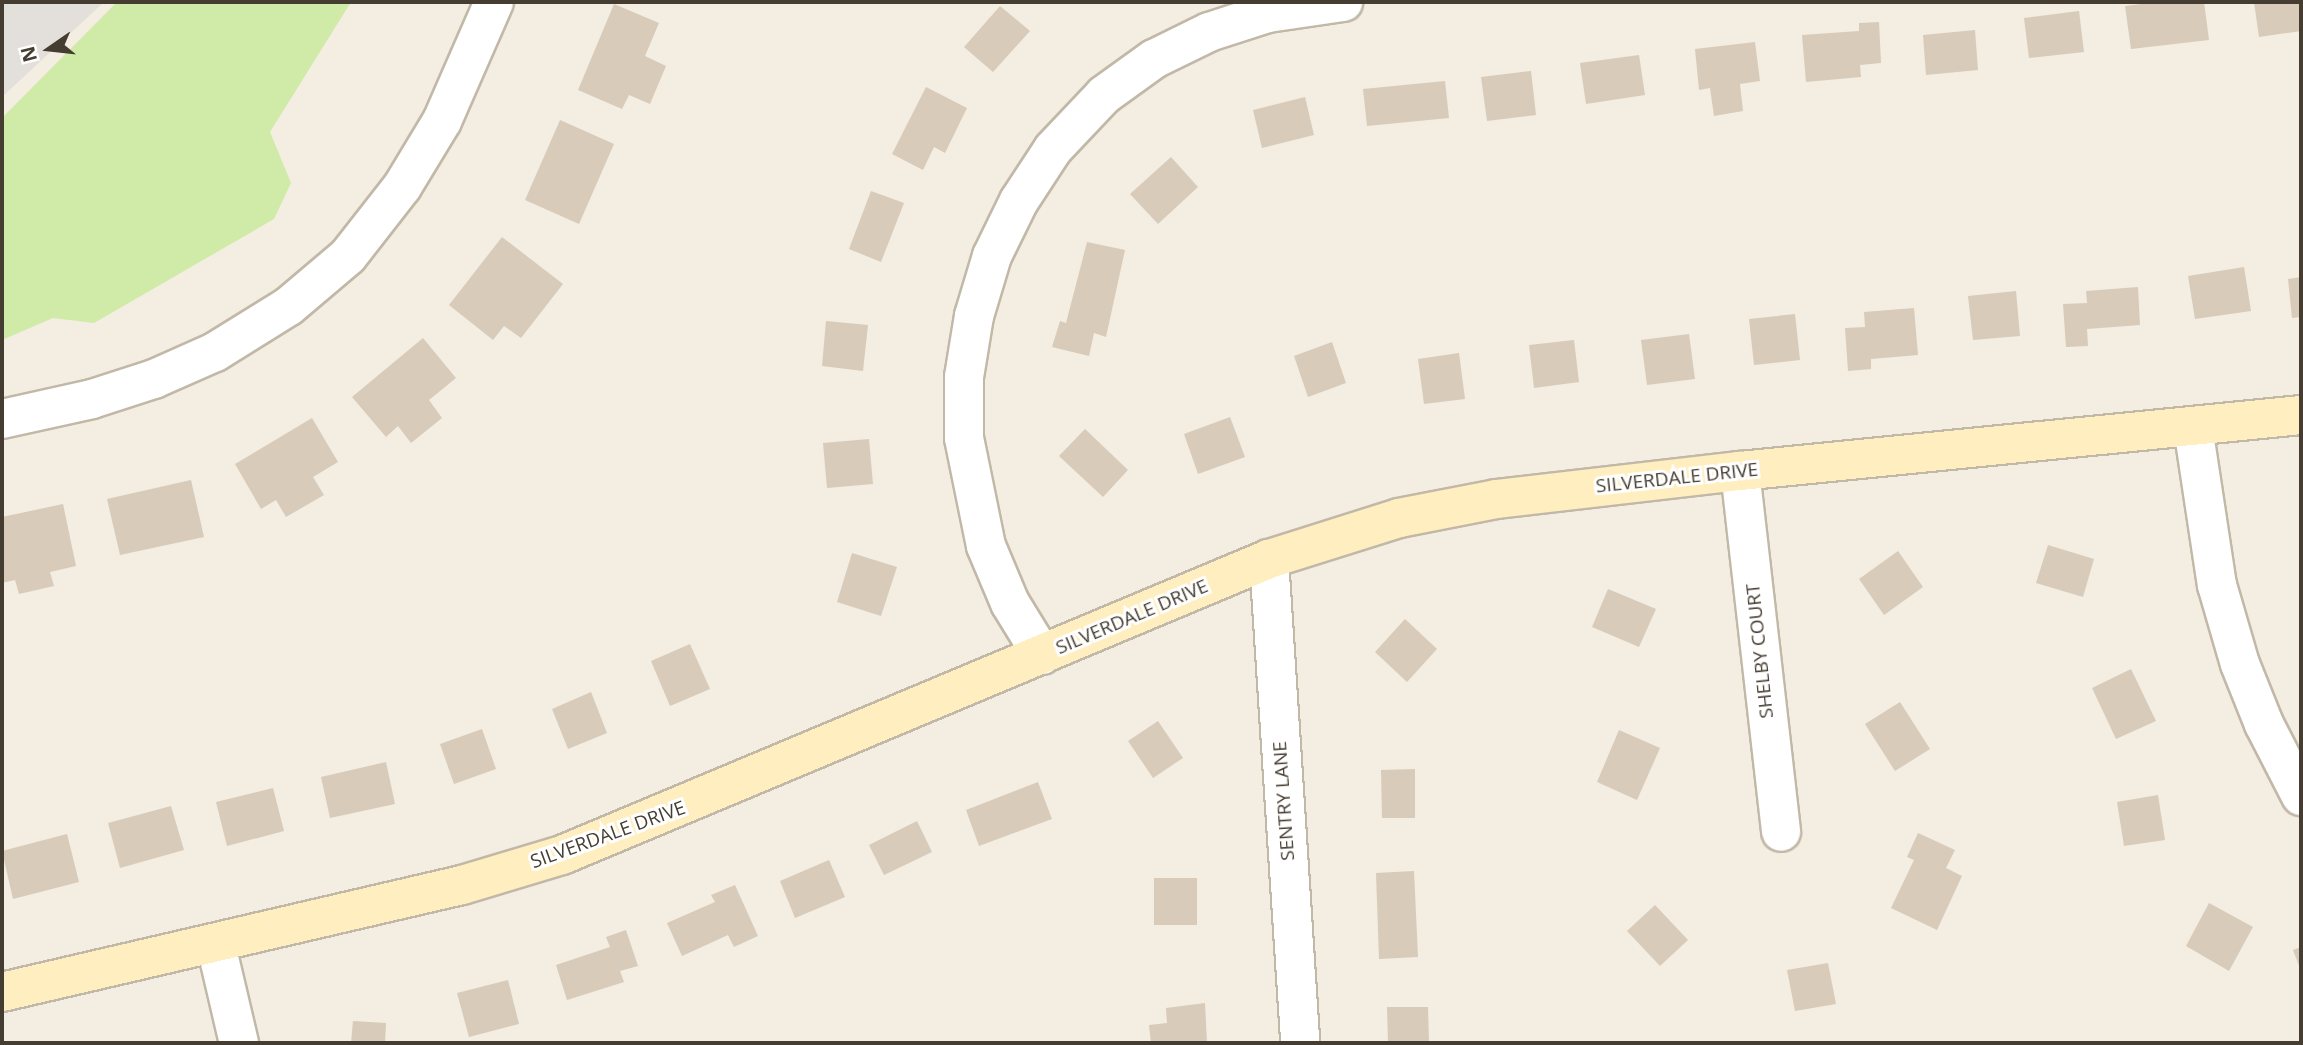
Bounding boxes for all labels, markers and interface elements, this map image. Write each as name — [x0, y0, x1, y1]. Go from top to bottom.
north arrow — [14, 14, 84, 84]
text: N — [14, 43, 43, 65]
street label: SILVERDALE DRIVE — [1595, 458, 1759, 498]
street label: SILVERDALE DRIVE — [1052, 575, 1212, 659]
street label: SHELBY COURT — [1742, 582, 1778, 720]
street label: SENTRY LANE — [1268, 740, 1300, 862]
street label: SILVERDALE DRIVE — [527, 796, 689, 874]

